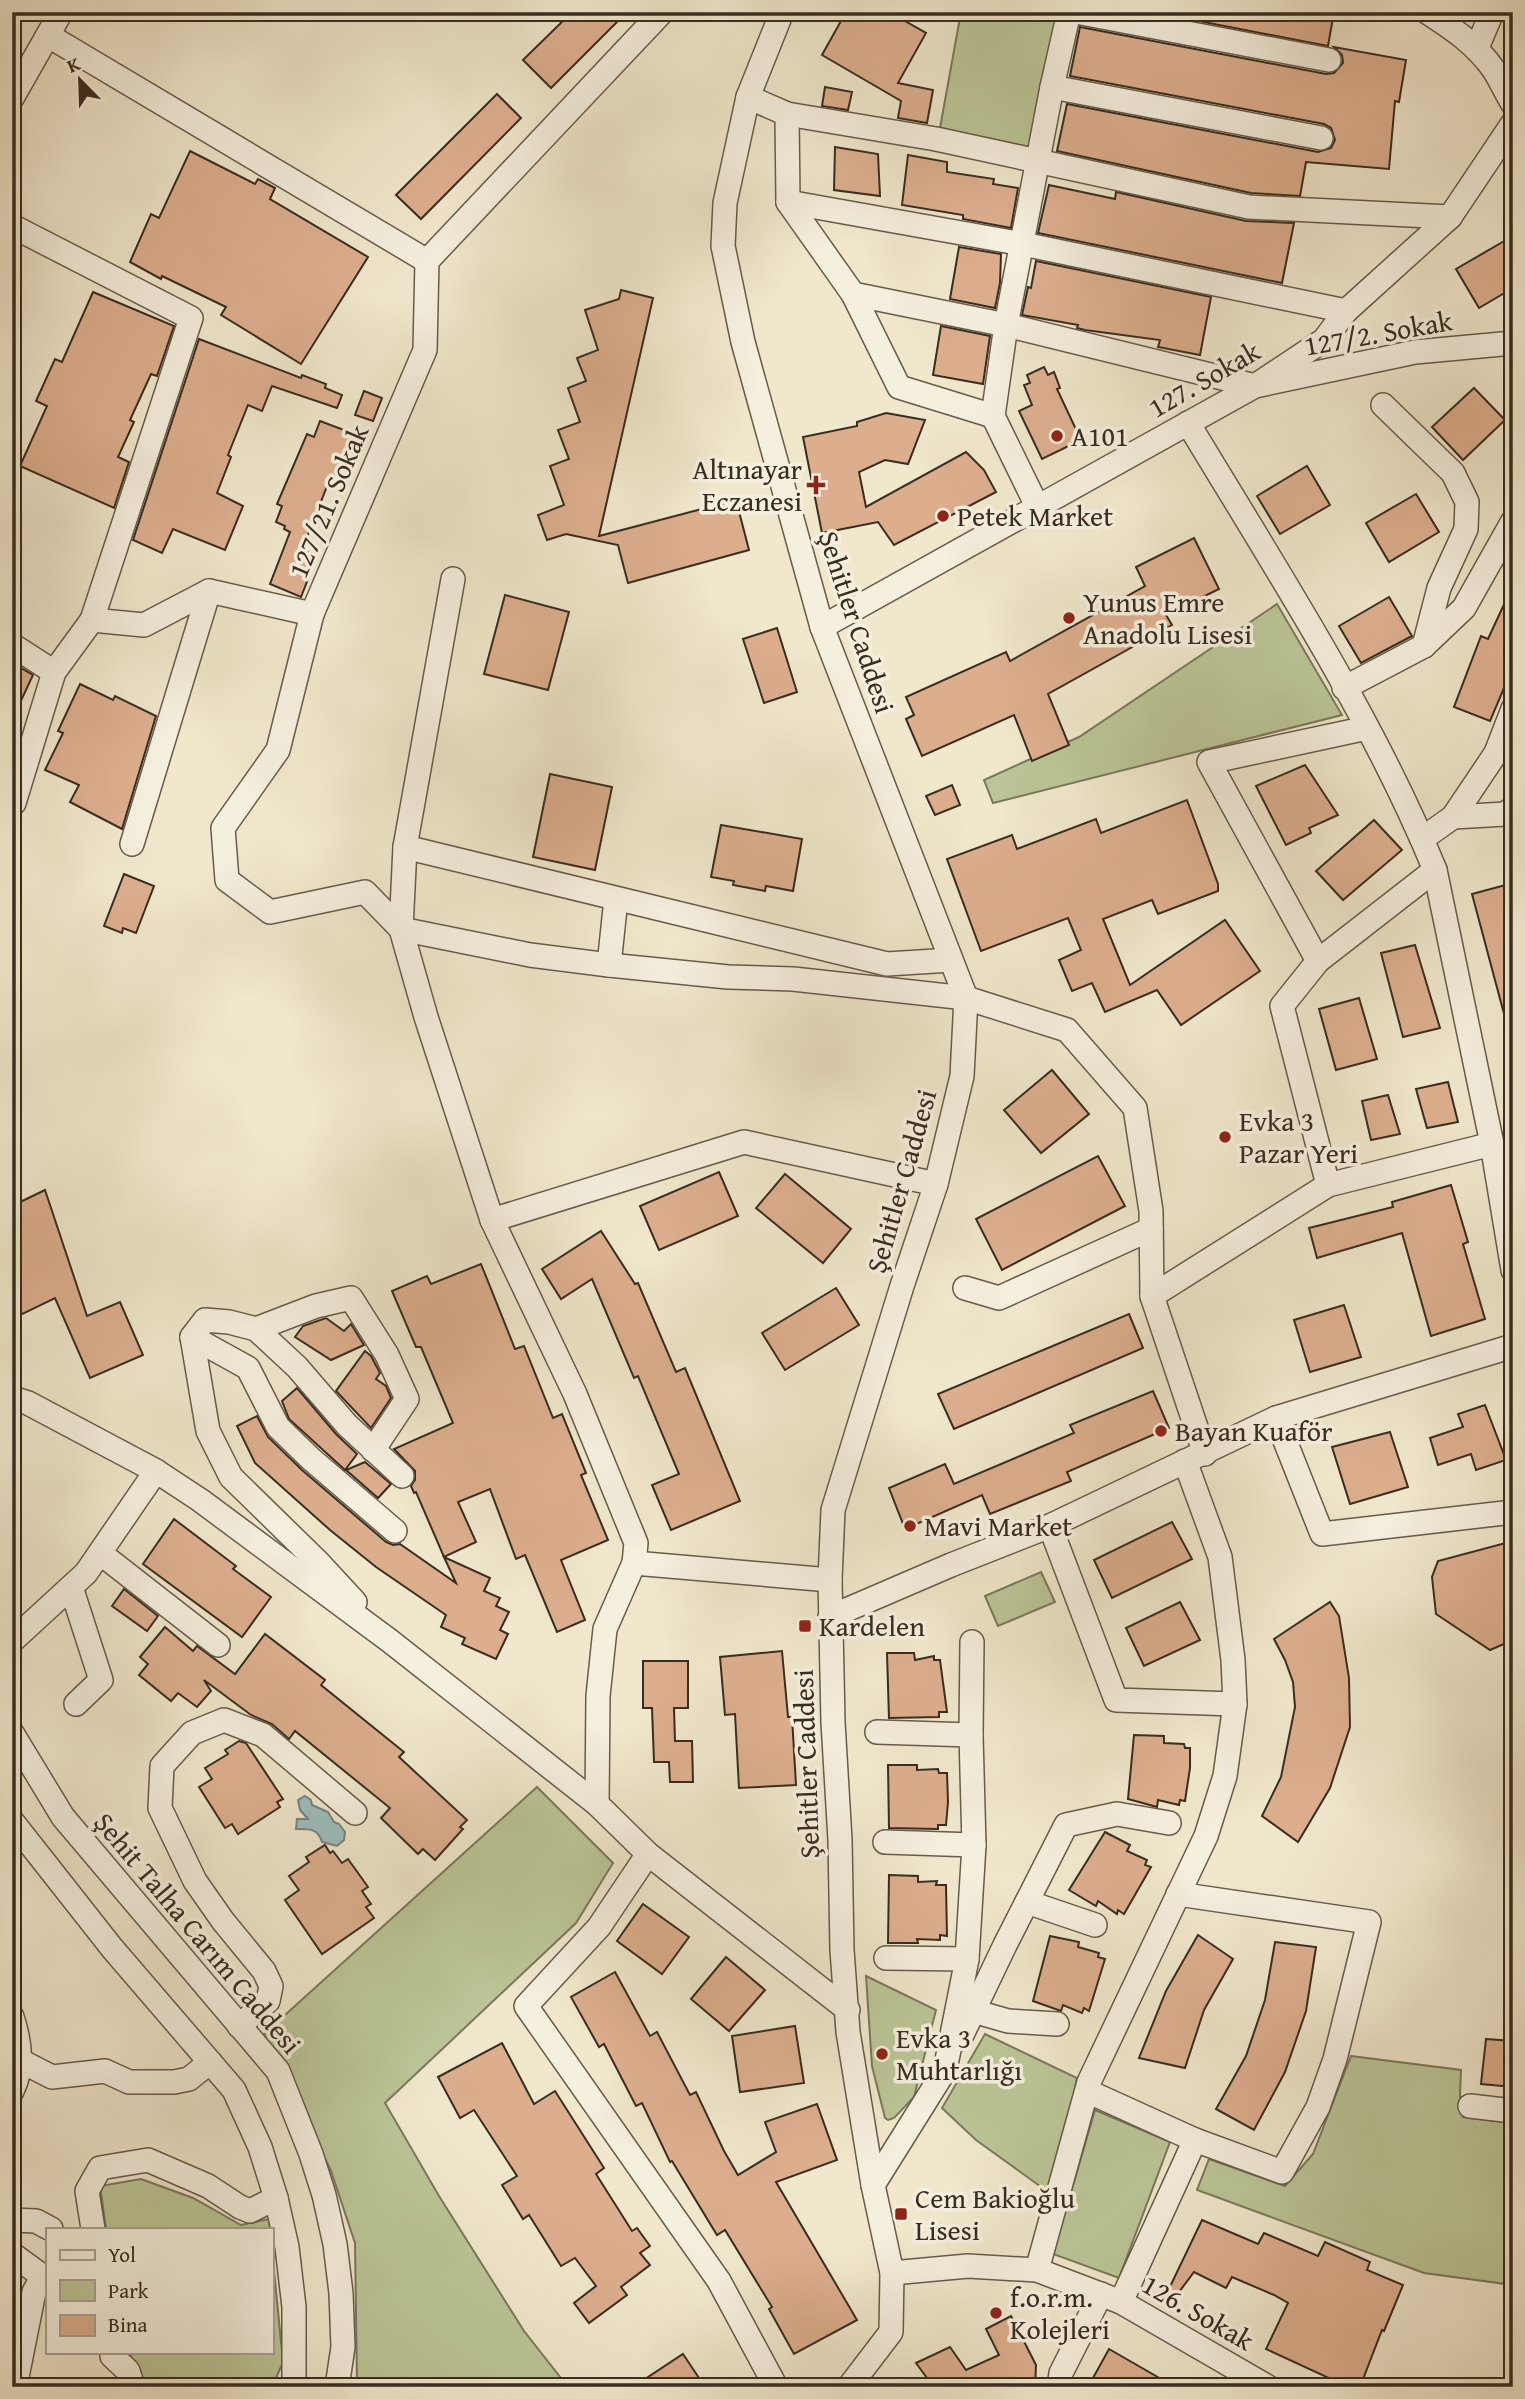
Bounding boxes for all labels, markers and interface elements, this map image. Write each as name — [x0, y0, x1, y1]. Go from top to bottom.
north arrow — [46, 46, 116, 116]
text: K — [62, 49, 84, 80]
street label: 127/2. Sokak — [1301, 299, 1456, 366]
street label: 127. Sokak — [1140, 330, 1268, 427]
place label: A101 — [1071, 415, 1128, 456]
street label: 127/21. Sokak — [277, 417, 379, 584]
marker: A101 — [1049, 428, 1065, 444]
place label: Altınayar Eczanesi — [692, 448, 802, 521]
marker: Altınayar Eczanesi — [808, 477, 824, 493]
place label: Petek Market — [957, 495, 1113, 536]
marker: Petek Market — [935, 508, 951, 524]
street label: Şehitler Caddesi — [809, 525, 906, 718]
place label: Yunus Emre Anadolu Lisesi — [1083, 581, 1252, 654]
marker: Yunus Emre Anadolu Lisesi — [1061, 610, 1077, 626]
street label: Şehitler Caddesi — [855, 1084, 946, 1278]
place label: Evka 3 Pazar Yeri — [1239, 1100, 1358, 1173]
marker: Evka 3 Pazar Yeri — [1217, 1129, 1233, 1145]
place label: Bayan Kuaför — [1175, 1410, 1333, 1451]
marker: Bayan Kuaför — [1153, 1423, 1169, 1439]
place label: Mavi Market — [924, 1505, 1072, 1546]
marker: Mavi Market — [902, 1518, 918, 1534]
place label: Kardelen — [819, 1605, 925, 1646]
marker: Kardelen — [797, 1618, 813, 1634]
street label: Şehitler Caddesi — [782, 1669, 829, 1859]
street label: Şehit Talha Carım Caddesi — [85, 1803, 312, 2063]
place label: Evka 3 Muhtarlığı — [896, 2017, 1022, 2090]
marker: Evka 3 Muhtarlığı — [874, 2046, 890, 2062]
place label: Cem Bakioğlu Lisesi — [915, 2177, 1075, 2250]
marker: Cem Bakioğlu Lisesi — [893, 2206, 909, 2222]
legend — [46, 2228, 273, 2354]
text: Yol — [108, 2239, 136, 2270]
street label: 126. Sokak — [1135, 2263, 1262, 2360]
text: Park — [108, 2275, 149, 2306]
place label: f.o.r.m. Kolejleri — [1010, 2276, 1110, 2349]
marker: f.o.r.m. Kolejleri — [988, 2305, 1004, 2321]
text: Bina — [108, 2309, 148, 2340]

